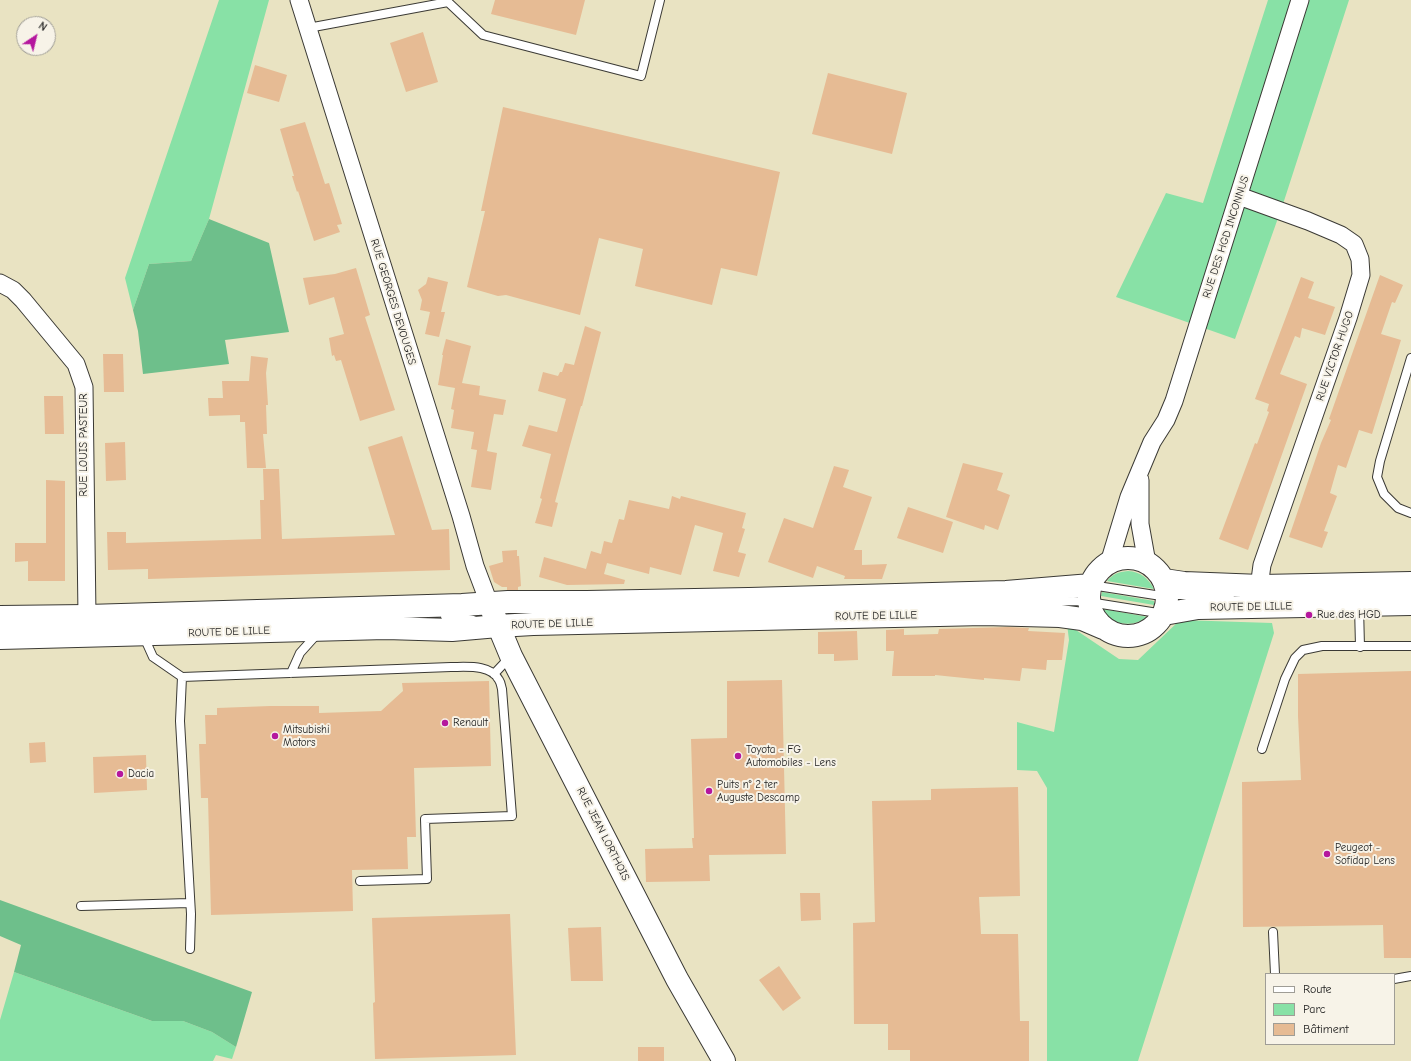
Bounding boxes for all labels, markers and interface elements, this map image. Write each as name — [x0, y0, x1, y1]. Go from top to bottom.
north arrow — [16, 16, 56, 56]
text: N — [36, 19, 49, 34]
street label: RUE DES HGD INCONNUS — [1200, 174, 1252, 300]
street label: RUE GEORGES DEVOUGES — [368, 237, 418, 367]
street label: RUE VICTOR HUGO — [1313, 309, 1357, 403]
street label: RUE LOUIS PASTEUR — [77, 393, 91, 497]
street label: ROUTE DE LILLE — [1210, 600, 1292, 614]
place label: Rue des HGD — [1317, 608, 1381, 622]
street label: ROUTE DE LILLE — [835, 609, 917, 623]
marker: Rue des HGD — [1304, 610, 1314, 620]
street label: ROUTE DE LILLE — [511, 616, 593, 632]
street label: ROUTE DE LILLE — [188, 624, 270, 640]
place label: Renault — [453, 716, 488, 730]
marker: Renault — [440, 718, 450, 728]
place label: Mitsubishi Motors — [283, 723, 329, 749]
marker: Mitsubishi Motors — [270, 731, 280, 741]
place label: Toyota - FG Automobiles - Lens — [746, 743, 836, 769]
marker: Toyota - FG Automobiles - Lens — [733, 751, 743, 761]
place label: Dacia — [128, 767, 154, 781]
marker: Dacia — [115, 769, 125, 779]
place label: Puits n° 2 ter Auguste Descamp — [717, 778, 800, 804]
street label: RUE JEAN LORTHOIS — [574, 785, 632, 883]
marker: Puits n° 2 ter Auguste Descamp — [704, 786, 714, 796]
place label: Peugeot - Sofidap Lens — [1335, 841, 1395, 867]
marker: Peugeot - Sofidap Lens — [1322, 849, 1332, 859]
legend — [1265, 973, 1395, 1045]
text: Route — [1303, 982, 1332, 996]
text: Parc — [1303, 1002, 1326, 1016]
text: Bâtiment — [1303, 1022, 1349, 1036]

